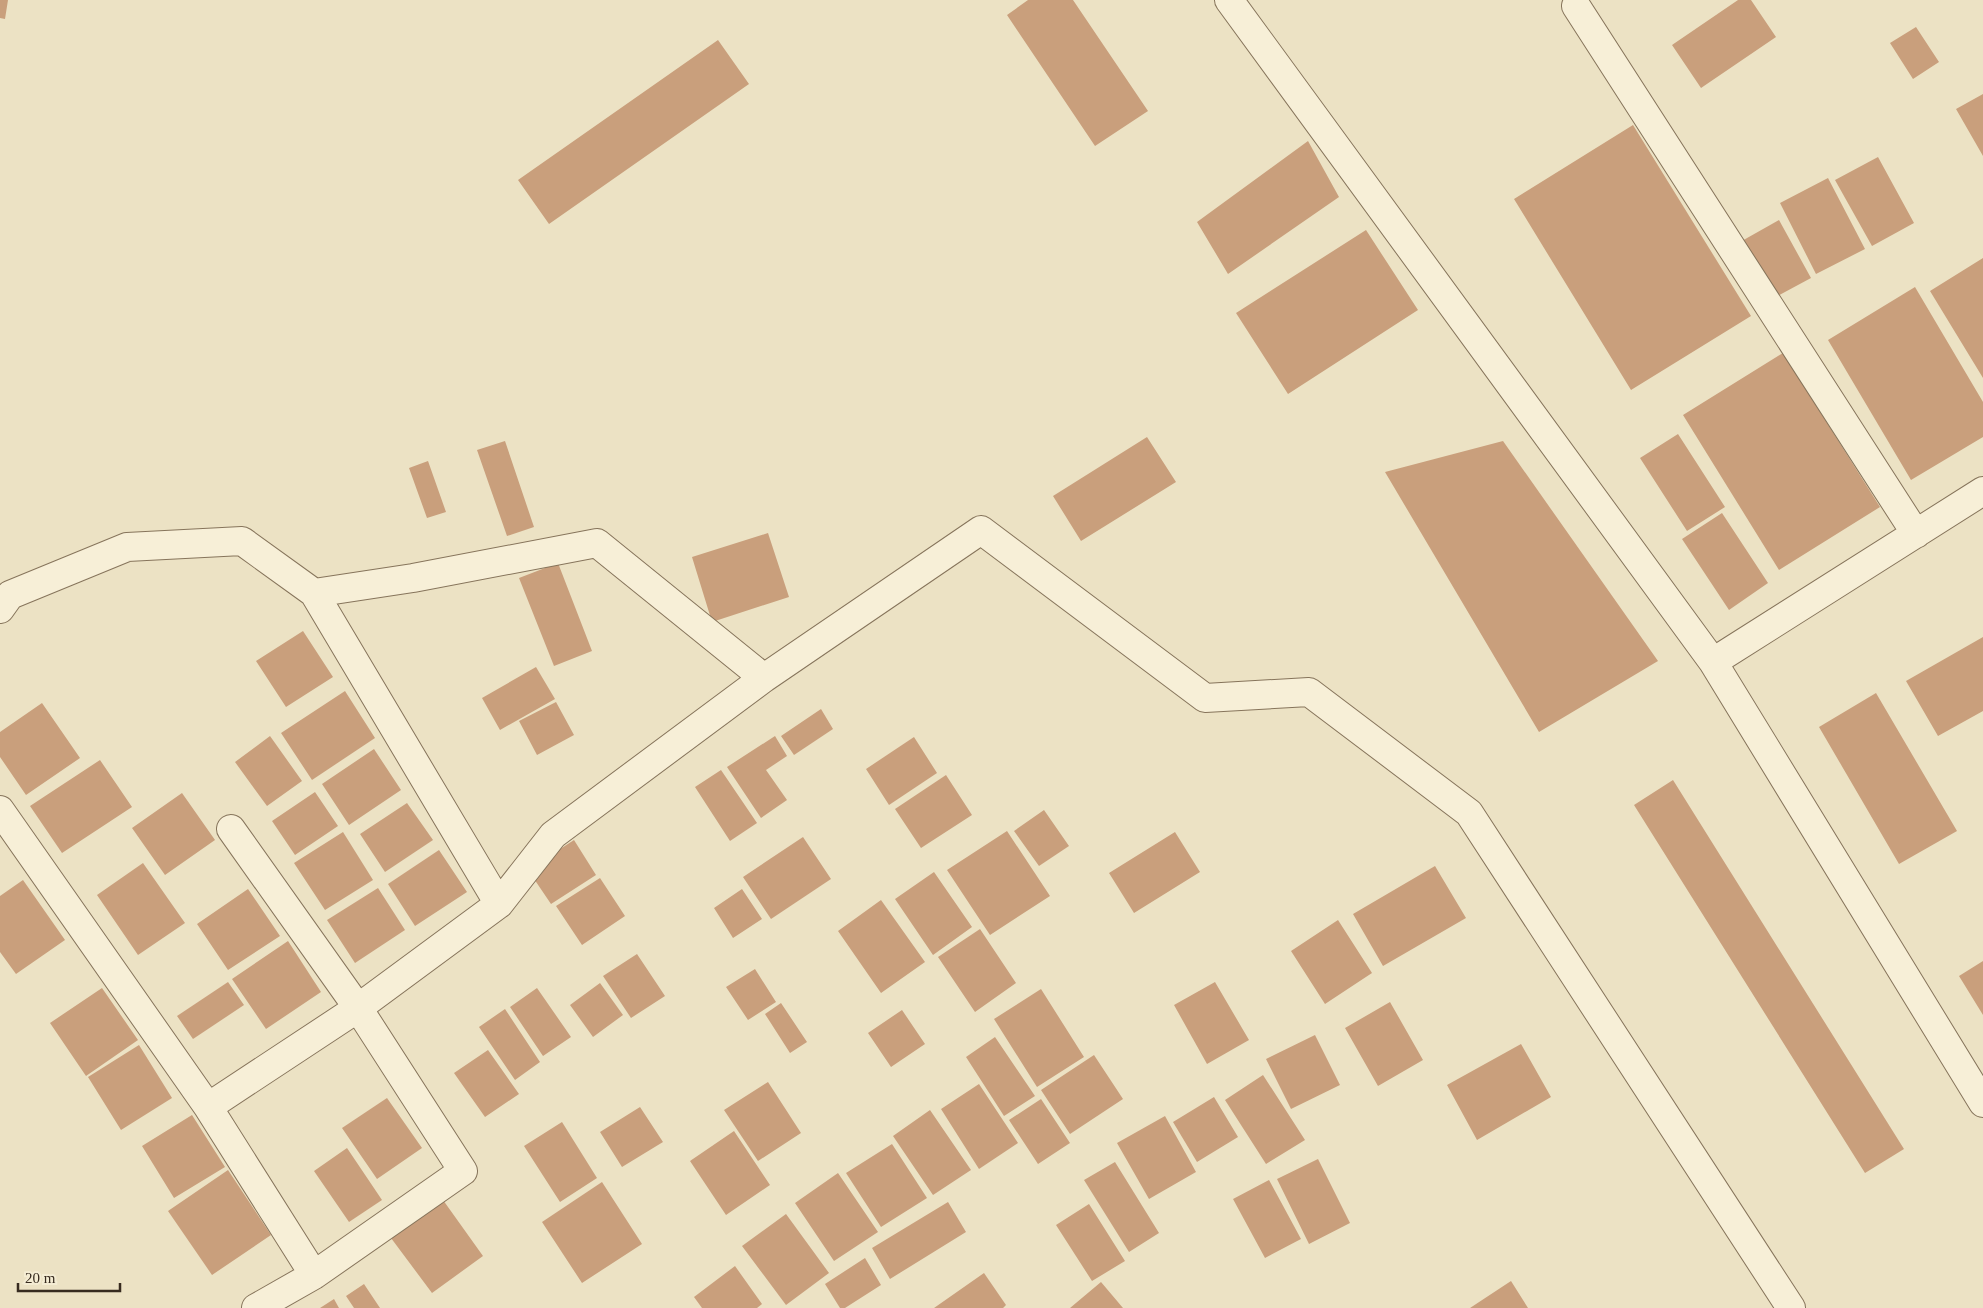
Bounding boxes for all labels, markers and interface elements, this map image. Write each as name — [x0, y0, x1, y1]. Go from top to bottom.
scale bar — [18, 1260, 120, 1292]
text: 20 m — [25, 1270, 56, 1286]

